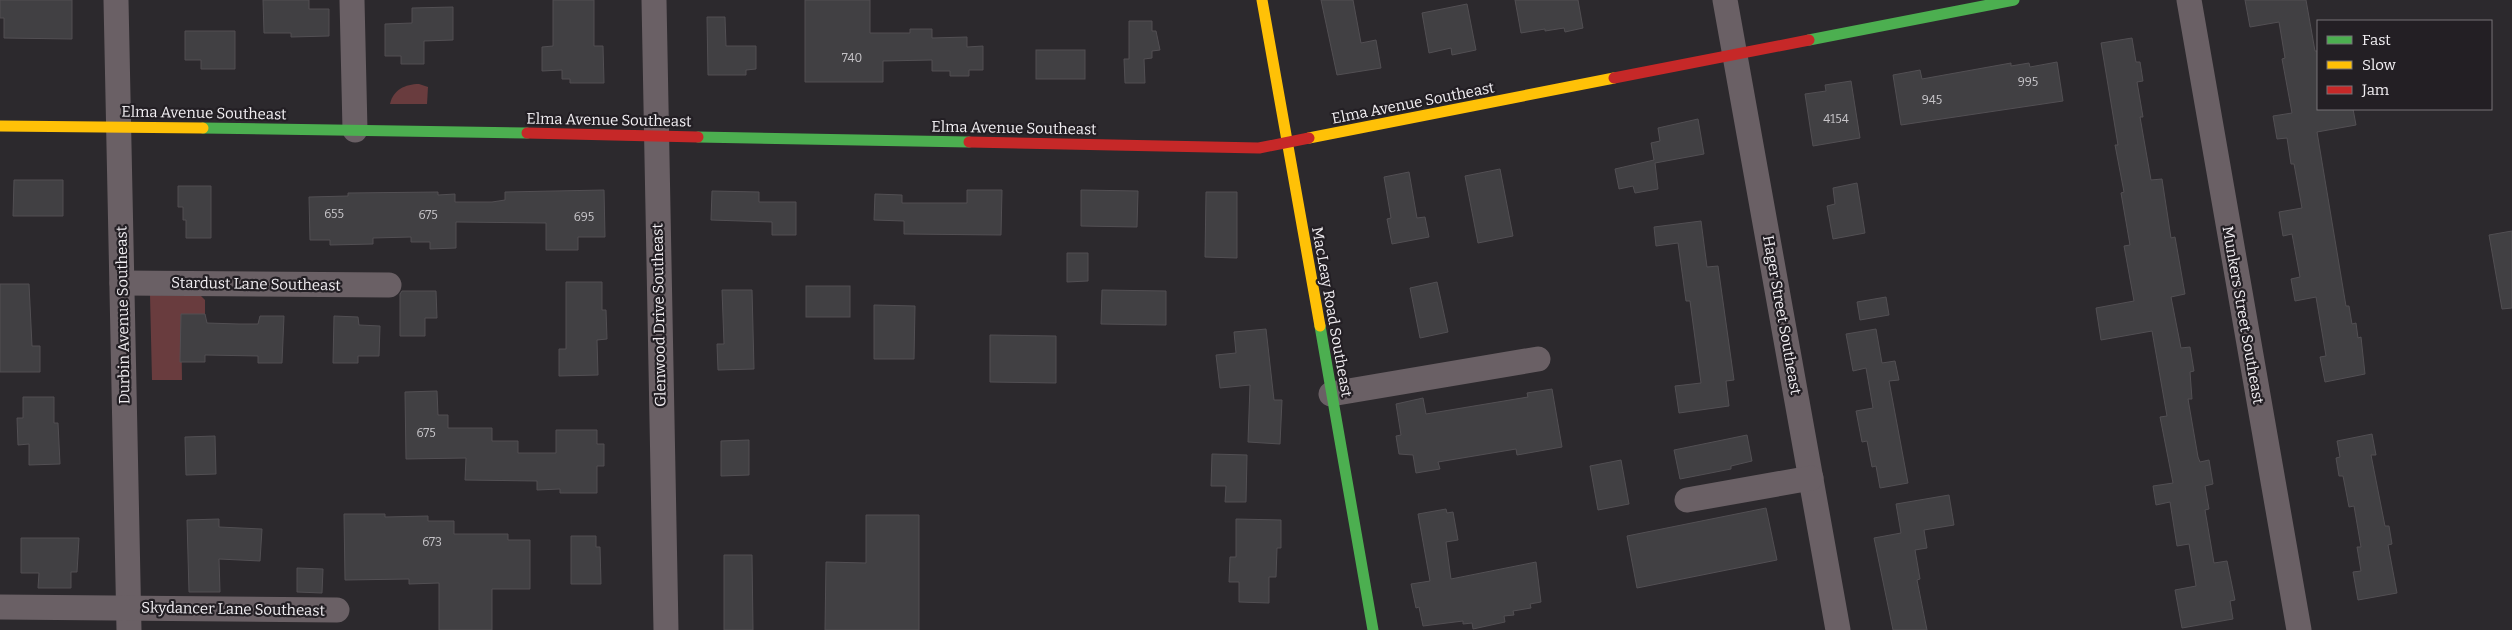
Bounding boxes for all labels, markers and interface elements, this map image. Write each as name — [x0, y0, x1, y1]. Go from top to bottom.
legend — [2317, 20, 2492, 110]
text: Fast — [2362, 31, 2391, 49]
house number: 740 — [842, 51, 862, 65]
text: Slow — [2362, 56, 2397, 74]
house number: 995 — [2018, 75, 2038, 89]
street label: Elma Avenue Southeast — [1330, 78, 1496, 128]
text: Jam — [2361, 81, 2390, 99]
house number: 945 — [1922, 93, 1942, 107]
street label: Elma Avenue Southeast — [121, 103, 287, 123]
street label: Elma Avenue Southeast — [526, 110, 692, 130]
house number: 4154 — [1823, 112, 1849, 126]
street label: Elma Avenue Southeast — [931, 118, 1097, 138]
house number: 655 — [324, 207, 344, 221]
house number: 675 — [418, 208, 438, 222]
house number: 695 — [574, 210, 594, 224]
street label: Glenwood Drive Southeast — [648, 222, 670, 407]
street label: Munkers Street Southeast — [2218, 224, 2268, 406]
street label: Durbin Avenue Southeast — [112, 225, 134, 404]
street label: MacLeay Road Southeast — [1308, 225, 1356, 399]
street label: Hager Street Southeast — [1759, 234, 1805, 397]
street label: Stardust Lane Southeast — [171, 274, 342, 294]
house number: 675 — [416, 426, 436, 440]
house number: 673 — [422, 535, 442, 549]
street label: Skydancer Lane Southeast — [141, 598, 326, 620]

